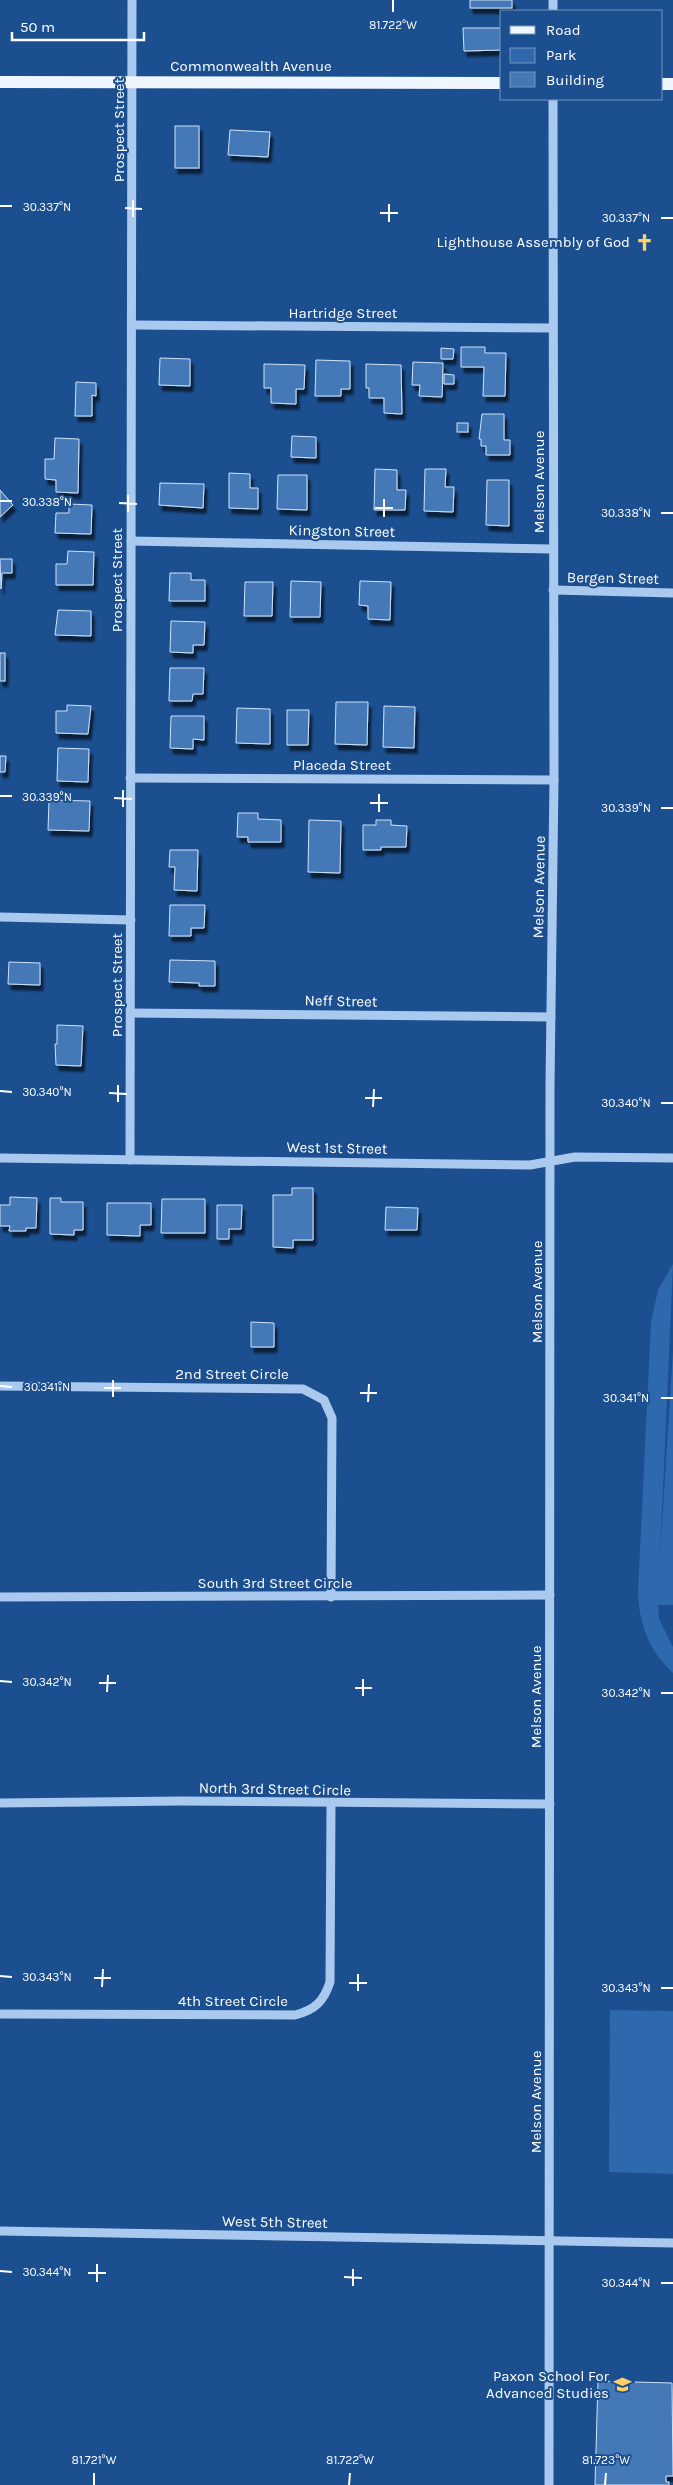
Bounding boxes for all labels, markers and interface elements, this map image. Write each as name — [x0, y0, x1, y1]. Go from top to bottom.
scale bar — [12, 10, 145, 42]
legend — [500, 10, 663, 100]
text: 50 m — [20, 18, 55, 36]
text: 81.722°W — [369, 18, 417, 32]
text: Road — [546, 21, 581, 39]
text: Park — [546, 46, 576, 64]
street label: Commonwealth Avenue — [170, 57, 332, 75]
text: Building — [546, 71, 604, 89]
street label: Prospect Street — [110, 77, 128, 182]
text: 30.337°N — [23, 200, 71, 214]
text: 30.337°N — [602, 211, 650, 225]
church icon: Lighthouse Assembly of God — [634, 232, 654, 252]
place label: Lighthouse Assembly of God — [436, 233, 630, 251]
street label: Hartridge Street — [288, 304, 398, 322]
street label: Melson Avenue — [530, 431, 548, 533]
text: 30.338°N — [22, 495, 72, 509]
text: 30.338°N — [601, 506, 651, 520]
street label: Kingston Street — [289, 521, 396, 541]
street label: Prospect Street — [108, 527, 126, 632]
street label: Bergen Street — [567, 568, 660, 588]
street label: Placeda Street — [293, 756, 391, 774]
text: 30.339°N — [22, 790, 72, 804]
text: 30.339°N — [601, 801, 651, 815]
street label: Melson Avenue — [529, 836, 549, 938]
street label: Prospect Street — [108, 932, 126, 1037]
street label: Neff Street — [304, 991, 378, 1011]
text: 30.340°N — [22, 1085, 72, 1099]
text: 30.340°N — [601, 1096, 651, 1110]
street label: West 1st Street — [286, 1138, 388, 1158]
street label: Melson Avenue — [528, 1241, 546, 1343]
street label: 2nd Street Circle — [175, 1365, 289, 1383]
text: 30.341°N — [24, 1380, 70, 1394]
text: 30.341°N — [603, 1391, 649, 1405]
street label: South 3rd Street Circle — [198, 1574, 352, 1592]
street label: Melson Avenue — [527, 1646, 545, 1748]
text: 30.342°N — [22, 1675, 72, 1689]
text: 30.342°N — [601, 1686, 651, 1700]
street label: North 3rd Street Circle — [199, 1779, 351, 1799]
text: 30.343°N — [22, 1970, 72, 1984]
text: 30.343°N — [601, 1981, 651, 1995]
street label: 4th Street Circle — [178, 1992, 288, 2010]
street label: Melson Avenue — [527, 2051, 545, 2153]
street label: West 5th Street — [222, 2212, 328, 2232]
text: 30.344°N — [22, 2265, 72, 2279]
text: 30.344°N — [601, 2276, 651, 2290]
place label: Paxon School For Advanced Studies — [486, 2367, 610, 2402]
school or university icon: Paxon School For Advanced Studies — [613, 2375, 633, 2395]
text: 81.721°W — [72, 2453, 117, 2467]
text: 81.722°W — [326, 2453, 374, 2467]
text: 81.723°W — [582, 2453, 630, 2467]

